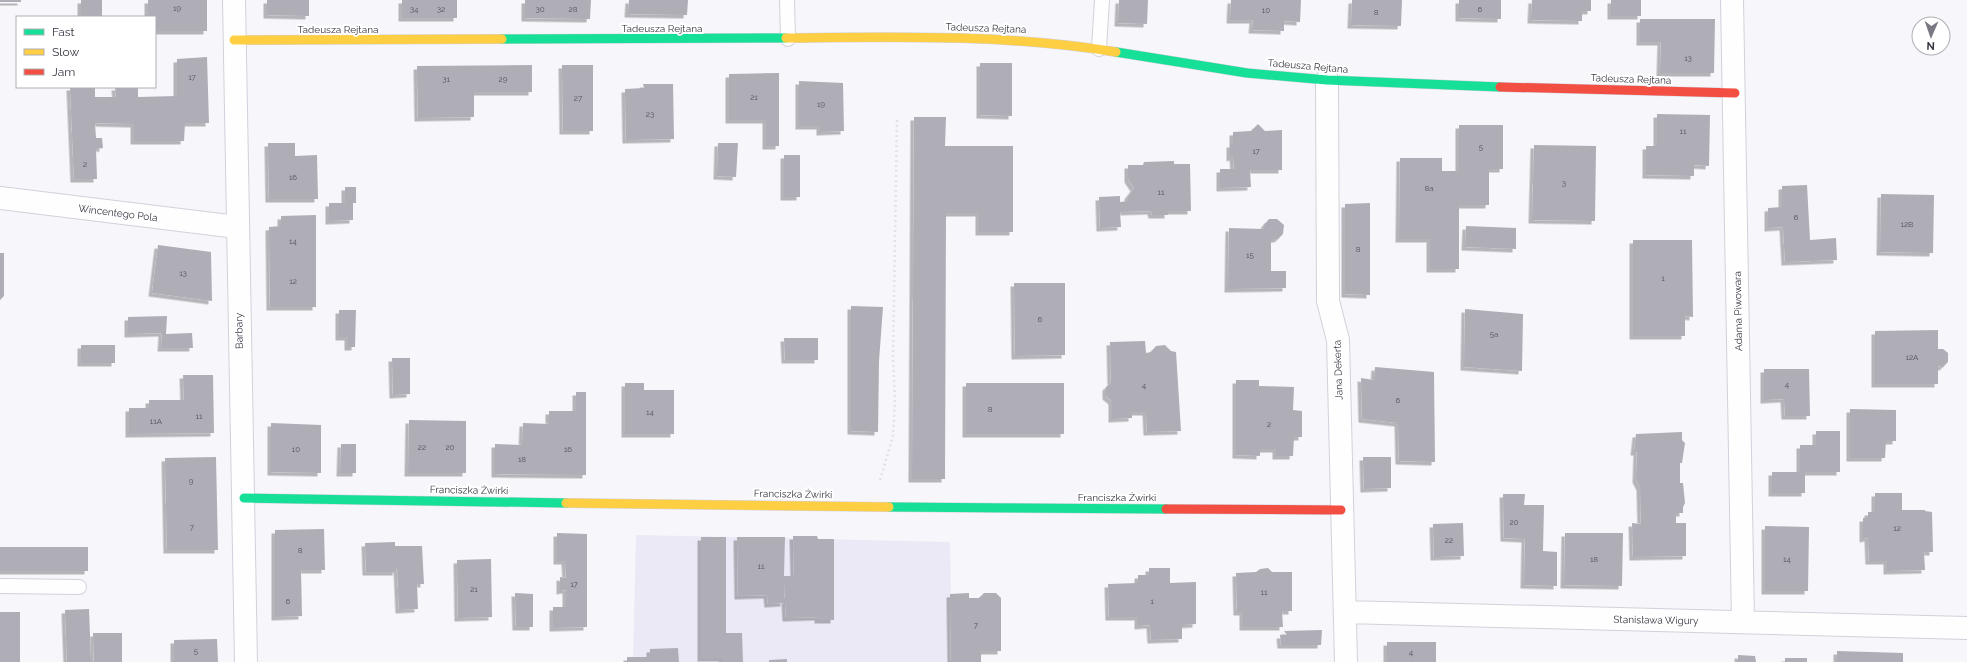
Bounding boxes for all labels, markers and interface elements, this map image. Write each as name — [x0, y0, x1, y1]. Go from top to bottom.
house number: 19 — [173, 3, 181, 13]
house number: 34 — [410, 4, 419, 14]
house number: 32 — [437, 4, 445, 14]
house number: 30 — [535, 4, 545, 14]
house number: 28 — [569, 4, 578, 14]
house number: 6 — [1478, 4, 1483, 14]
house number: 10 — [1262, 5, 1270, 15]
house number: 8 — [1374, 7, 1379, 17]
legend — [16, 16, 156, 88]
north arrow — [1911, 16, 1951, 56]
street label: Tadeusza Rejtana — [945, 21, 1027, 35]
street label: Tadeusza Rejtana — [622, 23, 702, 34]
street label: Tadeusza Rejtana — [298, 24, 378, 35]
text: Fast — [52, 25, 75, 39]
text: N — [1926, 39, 1935, 52]
text: Slow — [52, 45, 79, 59]
house number: 13 — [1684, 53, 1692, 63]
street label: Tadeusza Rejtana — [1267, 57, 1349, 75]
text: Jam — [52, 65, 75, 79]
house number: 17 — [188, 72, 197, 82]
street label: Tadeusza Rejtana — [1590, 72, 1672, 86]
house number: 31 — [442, 74, 450, 84]
house number: 29 — [499, 74, 508, 84]
house number: 21 — [750, 92, 758, 102]
house number: 27 — [574, 93, 583, 103]
house number: 19 — [817, 99, 825, 109]
house number: 23 — [646, 109, 654, 119]
house number: 11 — [1680, 126, 1687, 136]
house number: 5 — [1479, 142, 1484, 152]
house number: 17 — [1252, 146, 1261, 156]
house number: 2 — [83, 159, 87, 169]
house number: 16 — [289, 172, 297, 182]
house number: 3 — [1562, 178, 1566, 188]
house number: 8a — [1424, 183, 1434, 193]
house number: 11 — [1158, 187, 1165, 197]
street label: Wincentego Pola — [78, 203, 158, 223]
house number: 6 — [1794, 212, 1799, 222]
house number: 12B — [1901, 219, 1913, 229]
house number: 14 — [289, 236, 298, 246]
house number: 8 — [1356, 244, 1361, 254]
house number: 15 — [1246, 250, 1255, 260]
house number: 13 — [179, 268, 187, 278]
street label: Adama Piwowara — [1732, 271, 1744, 351]
house number: 1 — [1661, 273, 1665, 283]
house number: 12 — [289, 276, 297, 286]
street label: Barbary — [233, 312, 245, 349]
house number: 6 — [1038, 314, 1043, 324]
house number: 5a — [1490, 329, 1498, 339]
street label: Jana Dekerta — [1331, 340, 1345, 400]
house number: 12A — [1906, 352, 1919, 362]
house number: 4 — [1785, 379, 1790, 389]
house number: 4 — [1142, 380, 1147, 390]
house number: 6 — [1396, 395, 1401, 405]
house number: 8 — [988, 404, 993, 414]
house number: 14 — [646, 407, 655, 417]
house number: 11 — [196, 411, 203, 421]
house number: 11A — [150, 416, 163, 426]
house number: 2 — [1267, 419, 1271, 429]
house number: 22 — [418, 442, 426, 452]
house number: 20 — [445, 442, 455, 452]
house number: 10 — [292, 444, 300, 454]
house number: 16 — [564, 444, 572, 454]
house number: 18 — [518, 454, 526, 464]
house number: 9 — [189, 476, 194, 486]
street label: Franciszka Żwirki — [430, 484, 508, 496]
street label: Franciszka Żwirki — [754, 488, 832, 500]
street label: Franciszka Żwirki — [1078, 492, 1156, 503]
house number: 20 — [1509, 517, 1519, 527]
house number: 7 — [190, 522, 195, 532]
house number: 12 — [1893, 523, 1901, 533]
house number: 22 — [1445, 535, 1453, 545]
house number: 8 — [298, 545, 303, 555]
house number: 18 — [1590, 554, 1598, 564]
house number: 14 — [1783, 554, 1792, 564]
house number: 11 — [758, 561, 765, 571]
house number: 17 — [570, 579, 579, 589]
house number: 21 — [470, 584, 478, 594]
house number: 11 — [1261, 587, 1268, 597]
house number: 6 — [286, 596, 291, 606]
house number: 1 — [1150, 596, 1154, 606]
street label: Stanisława Wigury — [1613, 614, 1699, 626]
house number: 7 — [974, 620, 979, 630]
house number: 5 — [194, 646, 199, 656]
house number: 4 — [1409, 647, 1414, 657]

